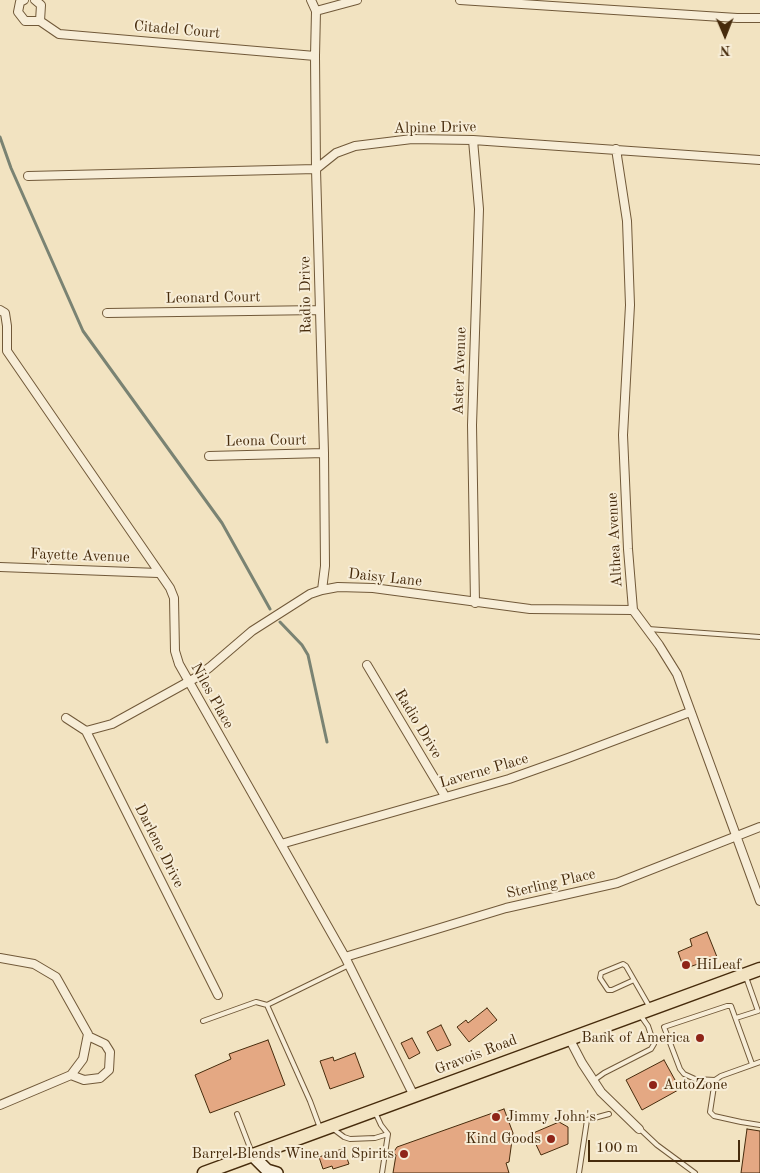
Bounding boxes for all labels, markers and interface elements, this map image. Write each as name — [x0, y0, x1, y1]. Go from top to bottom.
north arrow — [700, 10, 750, 60]
street label: Citadel Court — [133, 17, 221, 43]
text: N — [720, 43, 731, 57]
street label: Alpine Drive — [394, 118, 476, 138]
street label: Radio Drive — [296, 256, 316, 334]
street label: Leonard Court — [165, 288, 261, 308]
street label: Aster Avenue — [449, 327, 471, 415]
street label: Leona Court — [225, 431, 307, 451]
street label: Althea Avenue — [604, 492, 626, 588]
street label: Fayette Avenue — [30, 545, 130, 567]
street label: Daisy Lane — [347, 565, 423, 591]
street label: Niles Place — [187, 660, 237, 732]
street label: Radio Drive — [390, 686, 446, 762]
street label: Laverne Place — [438, 750, 530, 792]
street label: Darlene Drive — [130, 801, 188, 891]
street label: Sterling Place — [505, 865, 597, 903]
place label: HiLeaf — [696, 956, 741, 974]
marker: HiLeaf — [680, 959, 692, 971]
place label: Bank of America — [581, 1029, 690, 1047]
street label: Gravois Road — [432, 1031, 520, 1079]
marker: Bank of America — [694, 1032, 706, 1044]
place label: AutoZone — [663, 1076, 727, 1094]
marker: AutoZone — [647, 1079, 659, 1091]
place label: Jimmy John's — [506, 1108, 596, 1126]
marker: Jimmy John's — [490, 1111, 502, 1123]
place label: Kind Goods — [465, 1130, 541, 1148]
scale bar — [590, 1130, 742, 1162]
marker: Kind Goods — [545, 1133, 557, 1145]
text: 100 m — [596, 1141, 638, 1156]
place label: Barrel Blends Wine and Spirits — [192, 1145, 394, 1163]
marker: Barrel Blends Wine and Spirits — [398, 1148, 410, 1160]

